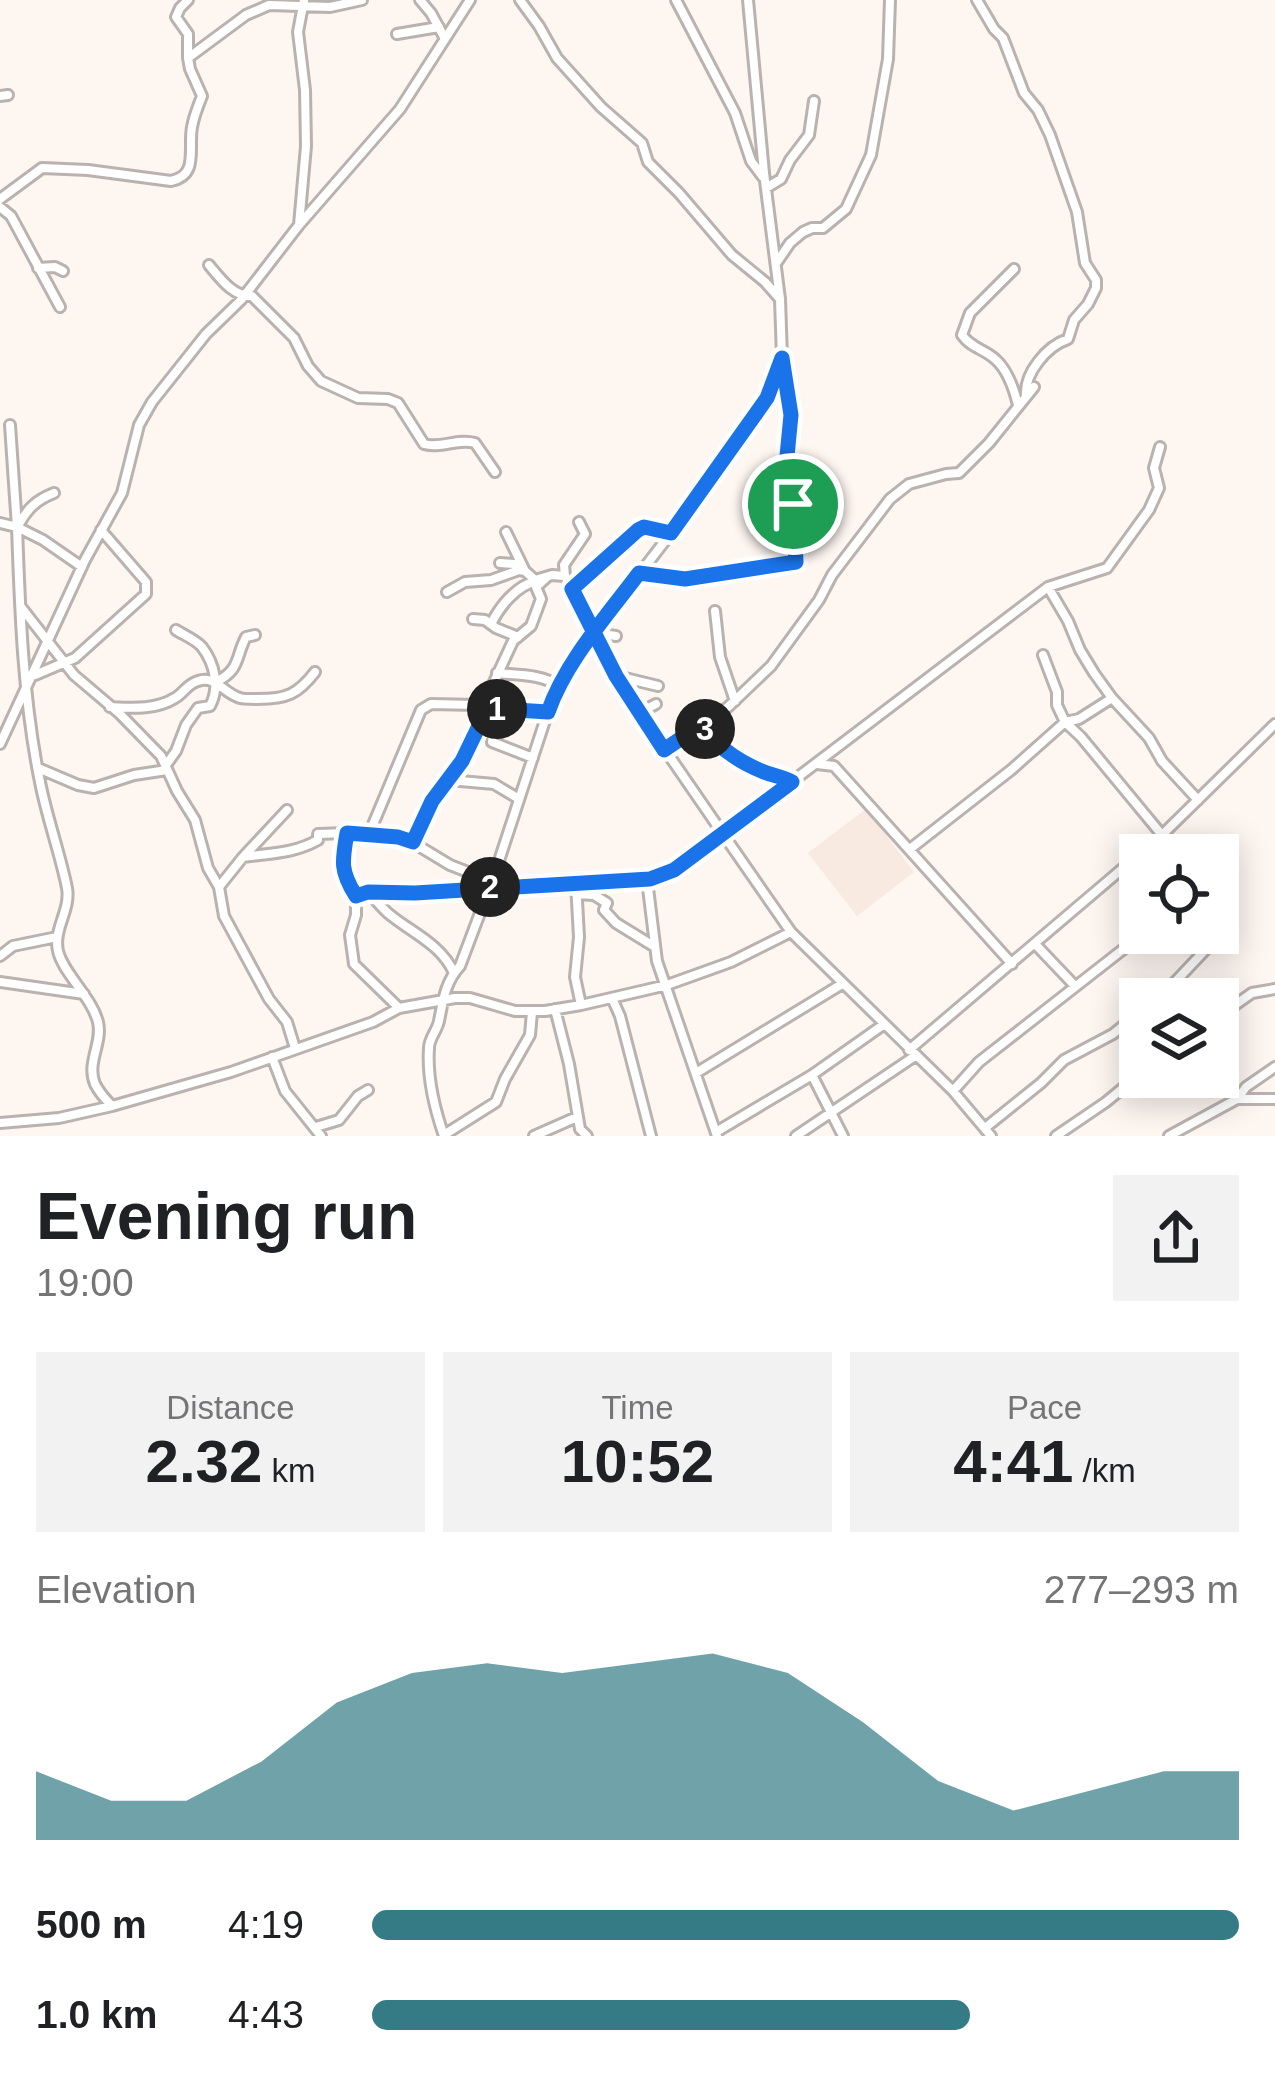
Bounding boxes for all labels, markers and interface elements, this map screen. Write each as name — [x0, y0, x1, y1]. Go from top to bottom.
pin — [742, 453, 844, 555]
icon: arrive — [760, 471, 826, 537]
pin: 1 — [467, 679, 527, 739]
text: 1 — [488, 690, 506, 727]
pin: 3 — [675, 699, 735, 759]
text: 3 — [696, 710, 714, 747]
map controls — [1119, 834, 1239, 1098]
button: locate — [1119, 834, 1239, 954]
pin: 2 — [460, 857, 520, 917]
text: 2 — [481, 868, 499, 905]
button: layers — [1119, 978, 1239, 1098]
button: share — [1113, 1175, 1239, 1301]
text: Evening run — [36, 1179, 417, 1253]
text: 19:00 — [36, 1261, 134, 1304]
text: Distance — [166, 1389, 295, 1426]
text: Time — [601, 1389, 674, 1426]
text: Pace — [1007, 1389, 1082, 1426]
text: 2.32 — [146, 1428, 262, 1495]
text: 10:52 — [561, 1428, 714, 1495]
text: 4:41 — [953, 1428, 1073, 1495]
text: km — [262, 1452, 315, 1489]
text: /km — [1073, 1452, 1136, 1489]
text: Elevation — [36, 1568, 196, 1611]
text: 277–293 m — [1044, 1568, 1239, 1611]
text: 500 m — [36, 1903, 147, 1946]
text: 4:19 — [228, 1903, 304, 1946]
text: 1.0 km — [36, 1993, 157, 2036]
text: 4:43 — [228, 1993, 304, 2036]

